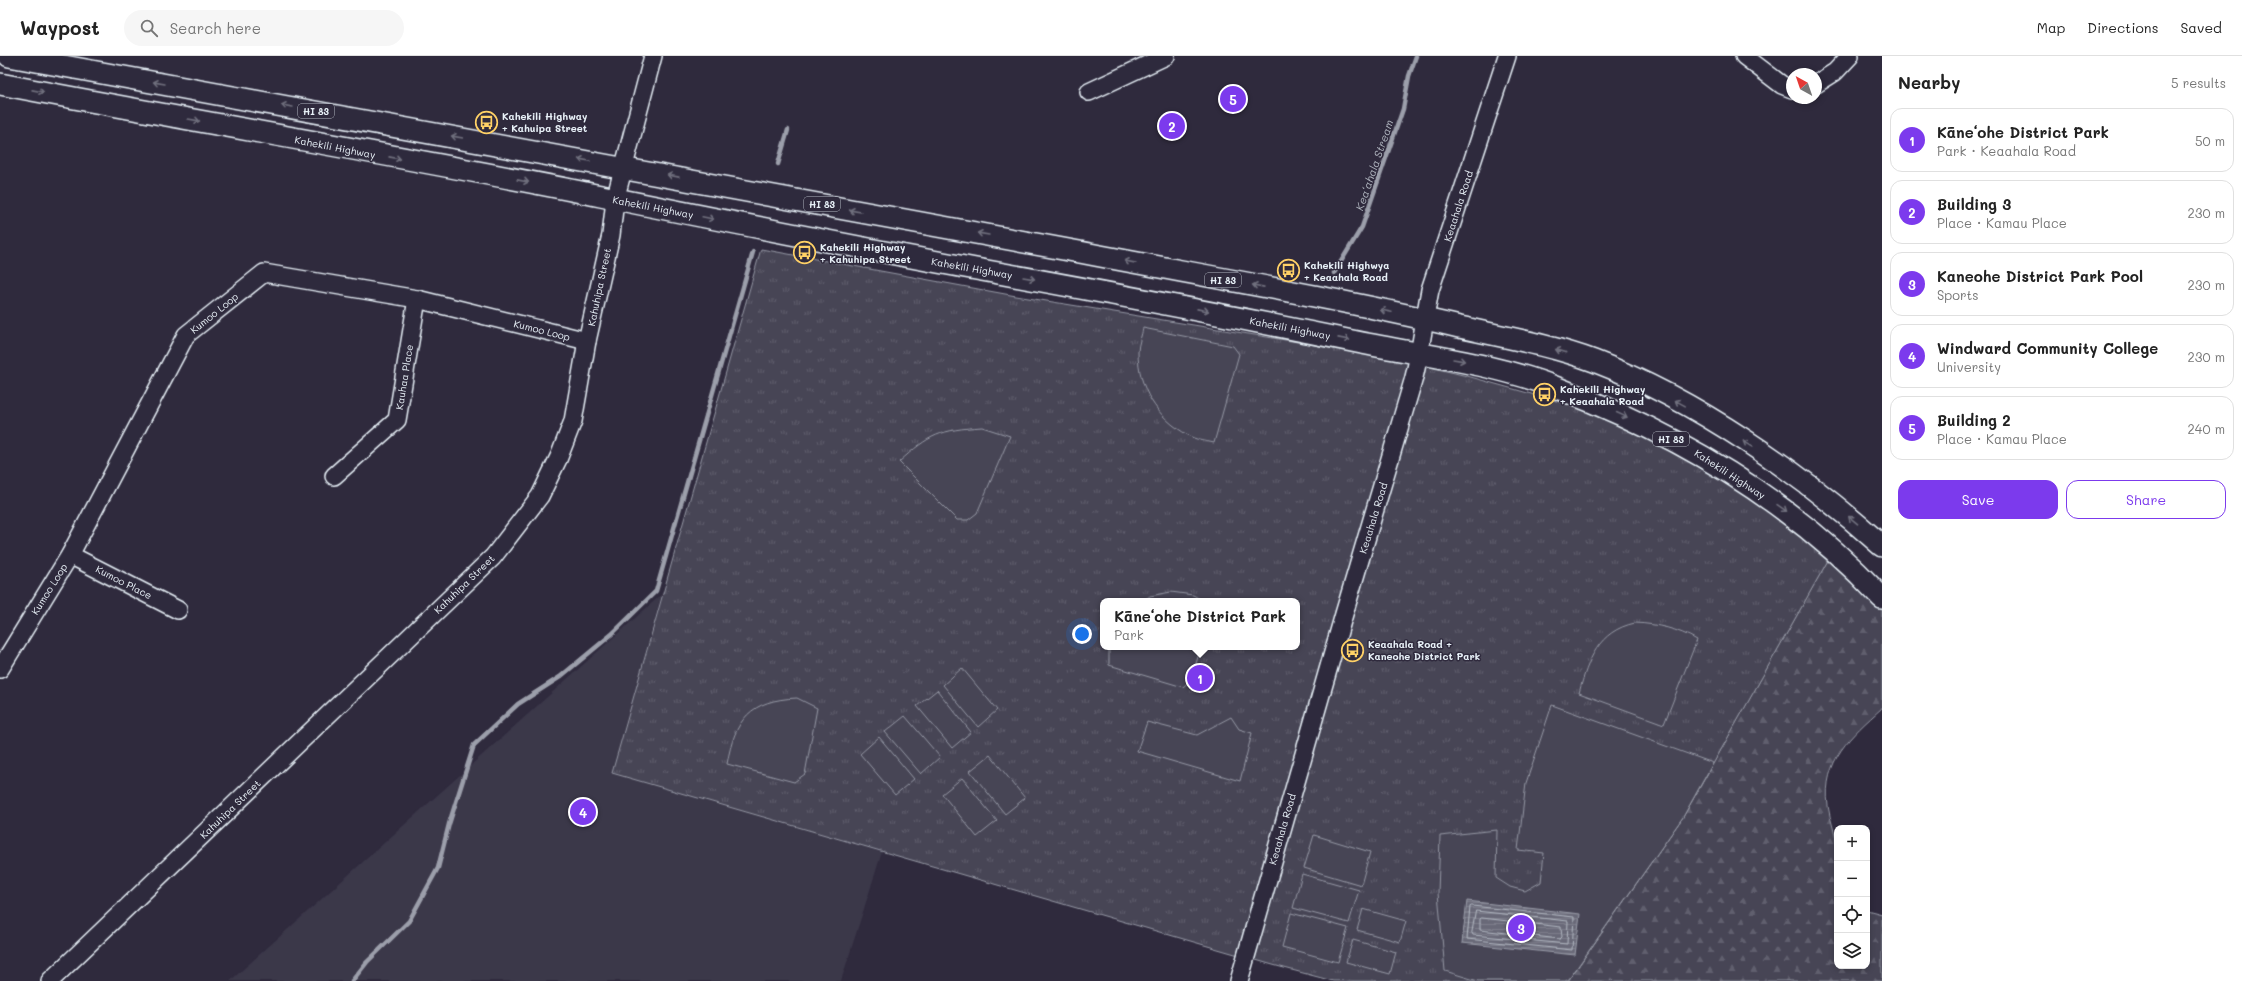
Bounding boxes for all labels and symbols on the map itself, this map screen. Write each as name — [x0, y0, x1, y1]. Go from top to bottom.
north arrow — [1786, 68, 1822, 104]
one-way arrow — [153, 79, 166, 87]
pin: 5 — [1220, 84, 1246, 114]
one-way arrow — [31, 88, 44, 96]
one-way arrow — [281, 102, 294, 110]
road number: HI 83 — [298, 104, 334, 118]
bus stop icon: Kahekili Highway + Kahuipa Street — [474, 109, 500, 135]
place label: Kahekili Highway + Kahuipa Street — [502, 109, 588, 135]
pin: 2 — [1159, 111, 1185, 141]
one-way arrow — [187, 117, 200, 125]
water label: Keaʻahala Stream — [1351, 117, 1397, 212]
street label: Kahekili Highway — [293, 132, 377, 162]
one-way arrow — [450, 132, 463, 140]
one-way arrow — [388, 154, 401, 162]
one-way arrow — [578, 155, 591, 163]
street label: Keaahala Road — [1440, 169, 1476, 243]
one-way arrow — [666, 172, 679, 180]
one-way arrow — [516, 178, 529, 186]
street label: Kahekili Highway — [611, 192, 695, 222]
road number: HI 83 — [804, 197, 840, 211]
one-way arrow — [849, 206, 862, 214]
one-way arrow — [702, 214, 715, 222]
one-way arrow — [977, 230, 990, 238]
bus stop icon: Kahekili Highway + Kahuhipa Street — [791, 240, 817, 266]
place label: Kahekili Highway + Kahuhipa Street — [820, 240, 912, 266]
street label: Kahuhipa Street — [584, 247, 614, 327]
street label: Kahekili Highway — [930, 254, 1014, 282]
one-way arrow — [1124, 258, 1137, 266]
bus stop icon: Kahekili Highwya + Keaahala Road — [1276, 258, 1302, 284]
place label: Kahekili Highwya + Keaahala Road — [1304, 258, 1389, 284]
road number: HI 83 — [1205, 273, 1241, 287]
one-way arrow — [1022, 274, 1035, 282]
one-way arrow — [1252, 282, 1265, 290]
street label: Kumoo Loop — [187, 289, 241, 337]
one-way arrow — [1196, 307, 1209, 315]
one-way arrow — [1380, 307, 1393, 315]
street label: Kahekili Highway — [1248, 313, 1332, 343]
street label: Kumoo Loop — [512, 316, 572, 344]
one-way arrow — [1337, 335, 1350, 343]
street label: Kauhaa Place — [392, 343, 416, 411]
one-way arrow — [1555, 347, 1568, 354]
one-way arrow — [1452, 356, 1465, 364]
bus stop icon: Kahekili Highway + Keaahala Road — [1531, 382, 1557, 408]
place label: Kahekili Highway + Keaahala Road — [1560, 382, 1646, 408]
one-way arrow — [1674, 398, 1686, 406]
one-way arrow — [1615, 412, 1627, 419]
road number: HI 83 — [1653, 432, 1689, 446]
one-way arrow — [1742, 439, 1754, 447]
street label: Kahekili Highway — [1692, 446, 1768, 502]
street label: Keaahala Road — [1356, 481, 1390, 555]
one-way arrow — [1776, 504, 1787, 513]
one-way arrow — [1848, 516, 1858, 525]
street label: Kahuhipa Street — [431, 551, 497, 617]
street label: Kumoo Loop — [28, 561, 70, 617]
street label: Kumoo Place — [93, 562, 155, 602]
your location — [1072, 624, 1092, 644]
bus stop icon: Keaahala Road + Kaneohe District Park — [1339, 637, 1365, 663]
place label: Keaahala Road + Kaneohe District Park — [1368, 637, 1480, 663]
pin: 1 — [1187, 663, 1213, 693]
street label: Kahuhipa Street — [197, 776, 263, 842]
street label: Keaahala Road — [1265, 792, 1299, 866]
pin: 4 — [570, 797, 596, 827]
pin: 3 — [1508, 913, 1534, 943]

